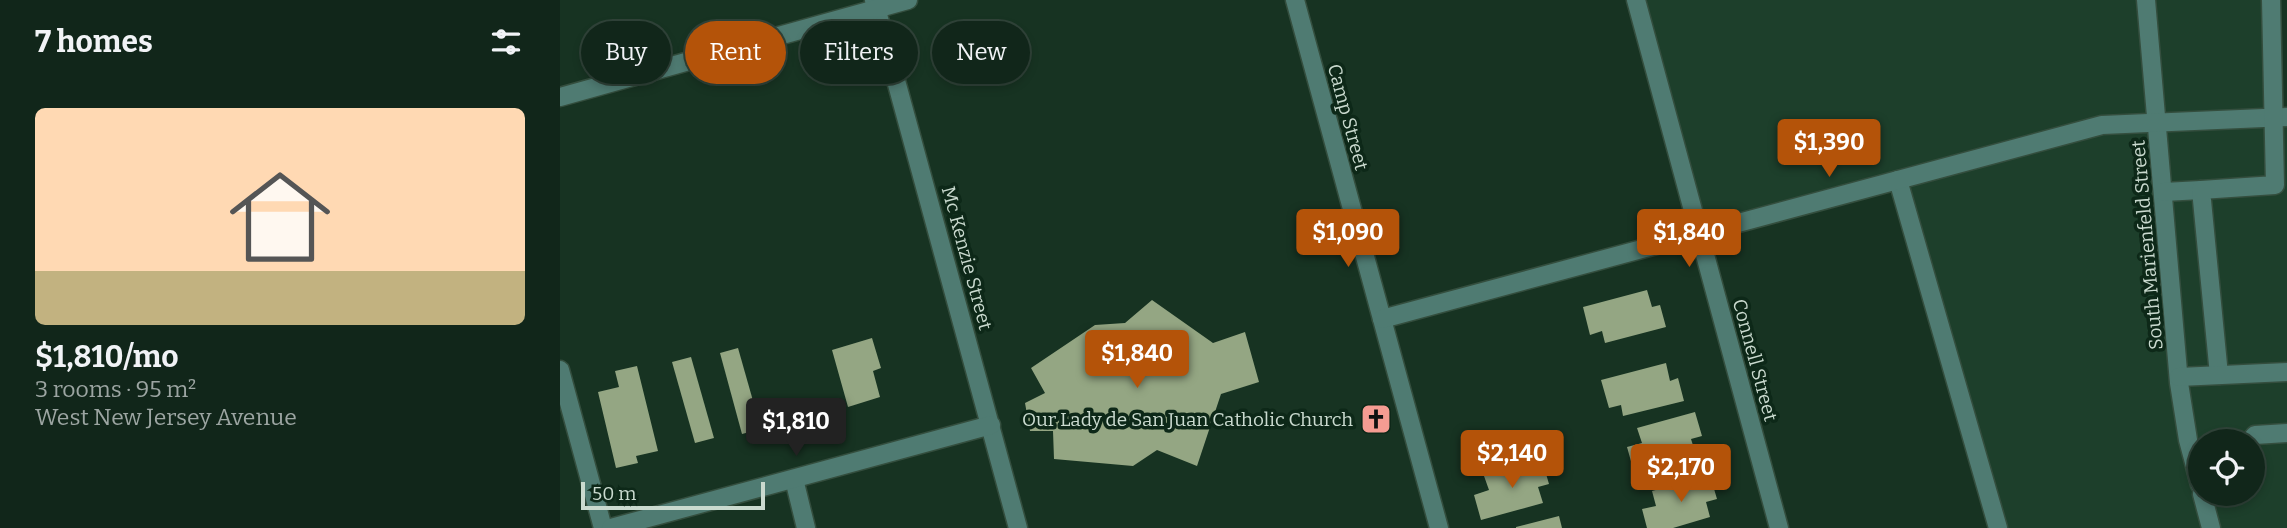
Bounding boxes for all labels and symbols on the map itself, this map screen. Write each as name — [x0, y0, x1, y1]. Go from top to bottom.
street label: Camp Street — [1323, 61, 1373, 173]
pin: $1,390 — [1772, 120, 1886, 179]
street label: South Marienfeld Street — [2126, 139, 2168, 351]
street label: Mc Kenzie Street — [937, 184, 997, 333]
pin: $1,090 — [1291, 210, 1405, 269]
pin: $1,840 — [1632, 210, 1746, 269]
street label: Connell Street — [1728, 296, 1782, 424]
pin: $1,840 — [1080, 330, 1194, 390]
pin: $1,810 — [739, 398, 853, 458]
church icon: Our Lady de San Juan Catholic Church — [1359, 402, 1393, 436]
place label: Our Lady de San Juan Catholic Church — [1022, 408, 1353, 431]
pin: $2,140 — [1455, 430, 1569, 490]
pin: $2,170 — [1624, 444, 1738, 504]
scale bar — [581, 479, 765, 511]

